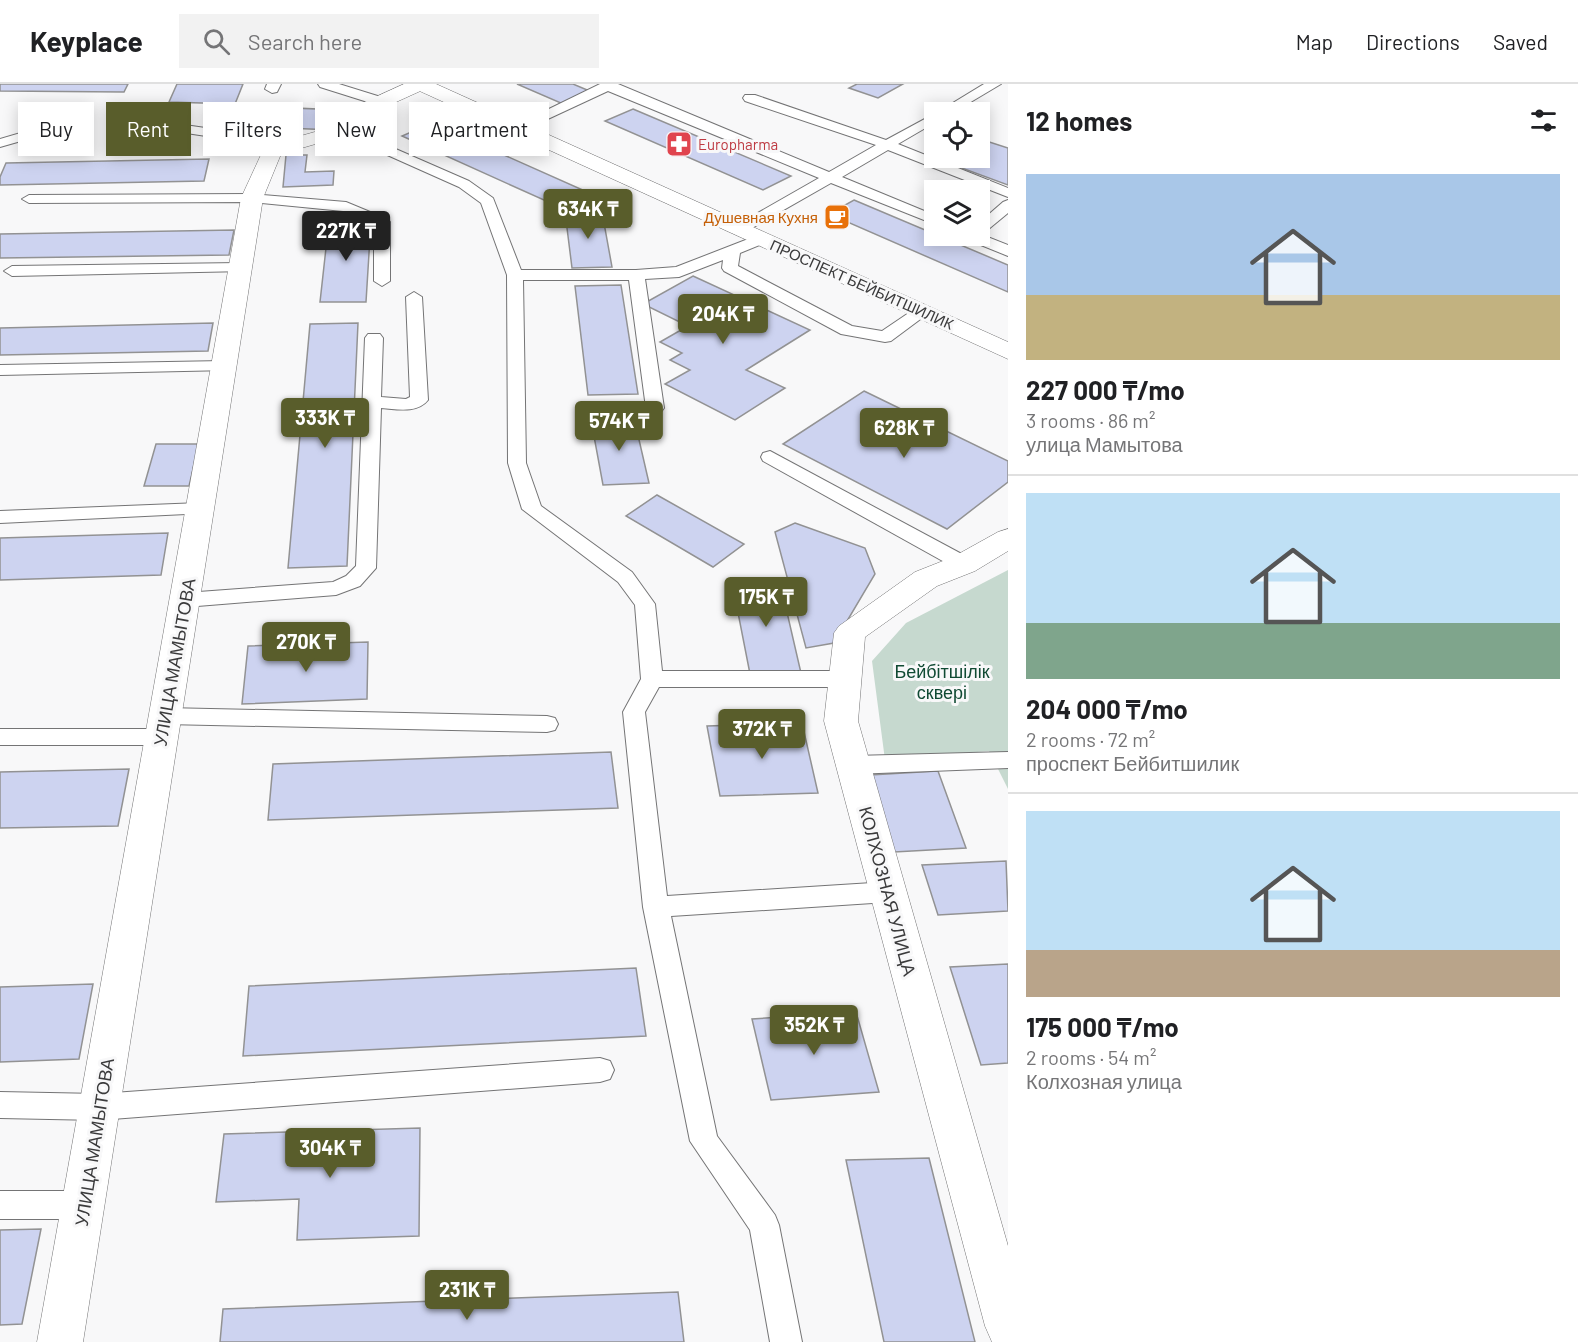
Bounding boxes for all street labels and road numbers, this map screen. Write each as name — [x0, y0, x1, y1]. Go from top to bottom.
street label: ПРОСПЕКТ БЕЙБИТШИЛИК — [767, 235, 957, 333]
street label: УЛИЦА МАМЫТОВА — [148, 576, 200, 748]
street label: КОЛХОЗНАЯ УЛИЦА — [855, 804, 921, 978]
street label: УЛИЦА МАМЫТОВА — [70, 1056, 118, 1228]

